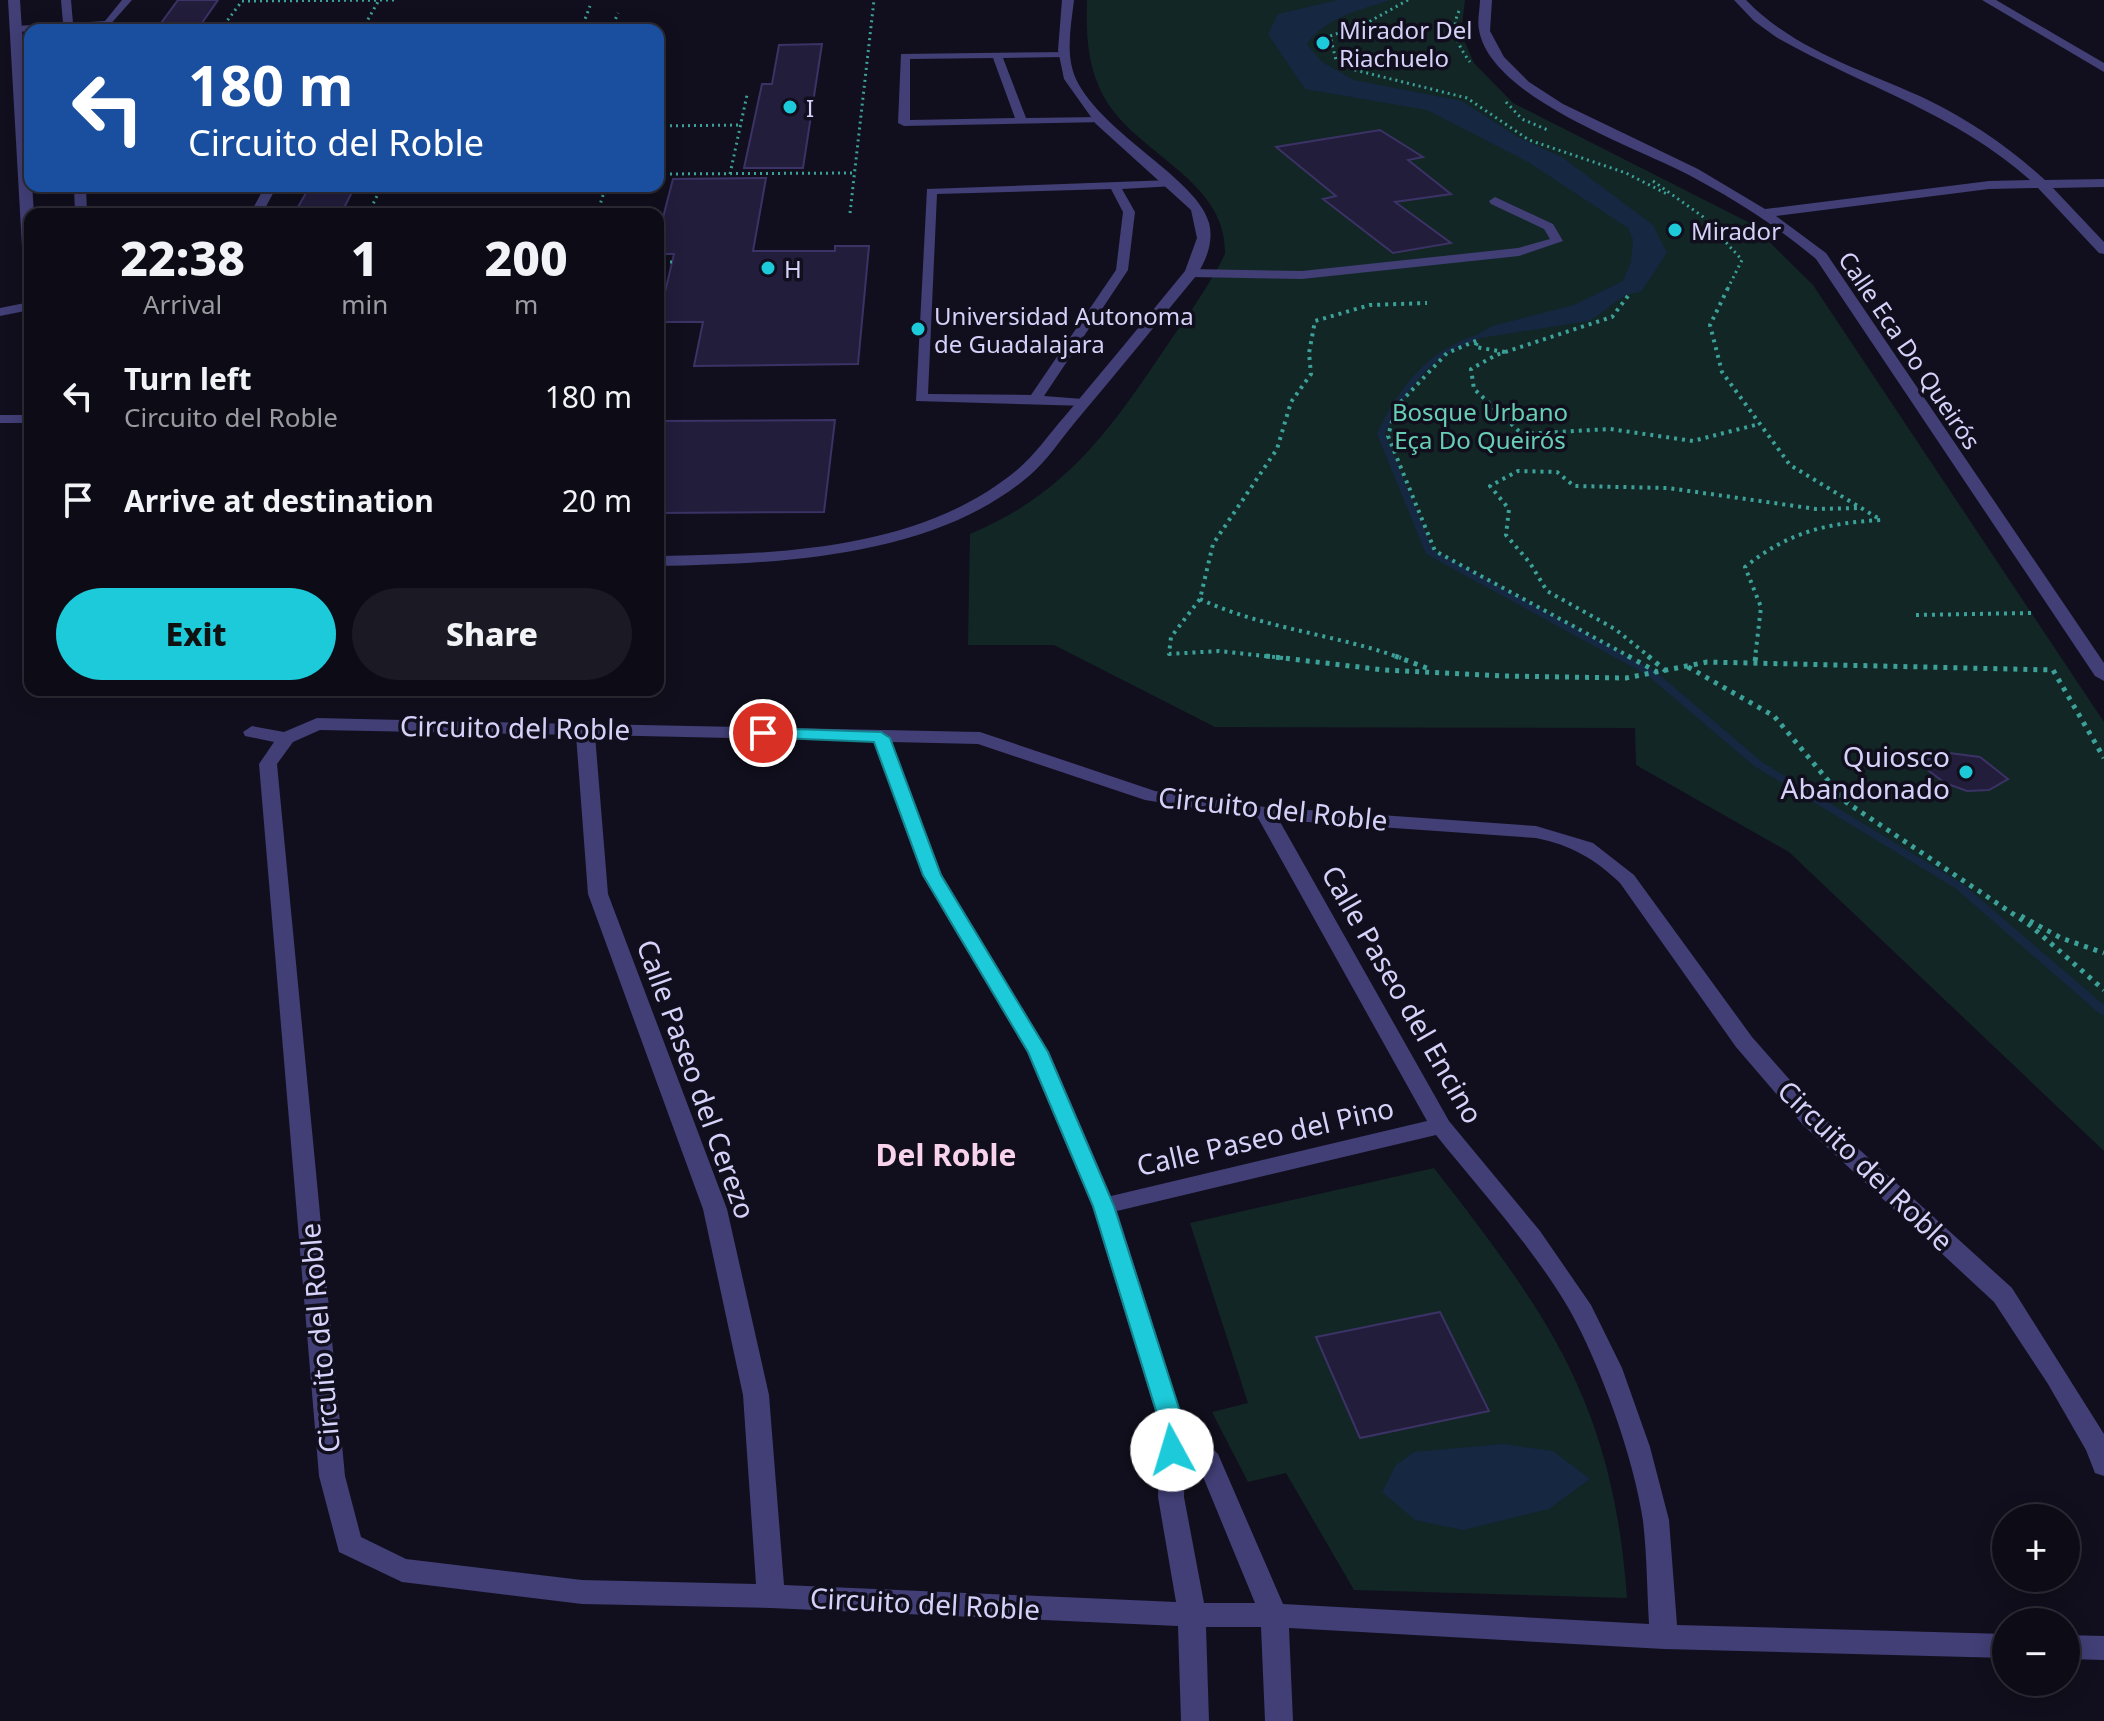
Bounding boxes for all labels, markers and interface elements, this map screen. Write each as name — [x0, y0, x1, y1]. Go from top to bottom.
place label: Mirador Del Riachuelo — [1339, 13, 1473, 74]
marker: Mirador Del Riachuelo — [1314, 34, 1332, 52]
text: 180 m — [188, 46, 353, 122]
icon: left — [56, 56, 160, 160]
place label: I — [806, 91, 814, 124]
marker: I — [781, 98, 799, 116]
text: Circuito del Roble — [188, 118, 484, 167]
place label: Mirador — [1691, 214, 1781, 247]
marker: Mirador — [1666, 221, 1684, 239]
text: 22:38 — [120, 225, 245, 290]
text: 1 — [351, 225, 379, 290]
text: 200 — [485, 225, 568, 290]
street label: Calle Eca Do Queirós — [1831, 244, 1989, 456]
place label: H — [784, 252, 802, 285]
marker: H — [759, 259, 777, 277]
text: Arrival — [143, 286, 222, 322]
text: min — [341, 286, 388, 322]
text: m — [514, 286, 538, 322]
place label: Universidad Autonoma de Guadalajara — [934, 299, 1194, 360]
marker: Universidad Autonoma de Guadalajara — [909, 320, 927, 338]
text: Turn left — [124, 358, 252, 399]
icon: left — [56, 374, 100, 418]
text: 180 m — [545, 376, 632, 417]
park label: Bosque Urbano Eça Do Queirós — [1392, 395, 1568, 456]
text: Circuito del Roble — [124, 399, 338, 435]
icon: arrive — [56, 478, 100, 522]
text: Arrive at destination — [124, 480, 434, 521]
text: 20 m — [562, 480, 632, 521]
button: Exit — [56, 588, 336, 680]
button: Share — [352, 588, 632, 680]
pin — [729, 699, 797, 767]
street label: Circuito del Roble — [400, 706, 630, 748]
icon: arrive — [741, 711, 785, 755]
place label: Quiosco Abandonado — [1781, 737, 1950, 807]
marker: Quiosco Abandonado — [1957, 763, 1975, 781]
street label: Circuito del Roble — [1156, 777, 1390, 839]
street label: Calle Paseo del Encino — [1313, 858, 1493, 1130]
street label: Calle Paseo del Cerezo — [629, 934, 765, 1224]
street label: Circuito del Roble — [1770, 1071, 1962, 1259]
street label: Calle Paseo del Pino — [1133, 1088, 1397, 1184]
district label: Del Roble — [876, 1134, 1016, 1175]
street label: Circuito del Roble — [290, 1222, 348, 1454]
position arrow — [1130, 1408, 1214, 1492]
map controls — [1992, 1504, 2080, 1696]
button: + — [1992, 1504, 2080, 1592]
street label: Circuito del Roble — [809, 1578, 1041, 1628]
button: − — [1992, 1608, 2080, 1696]

